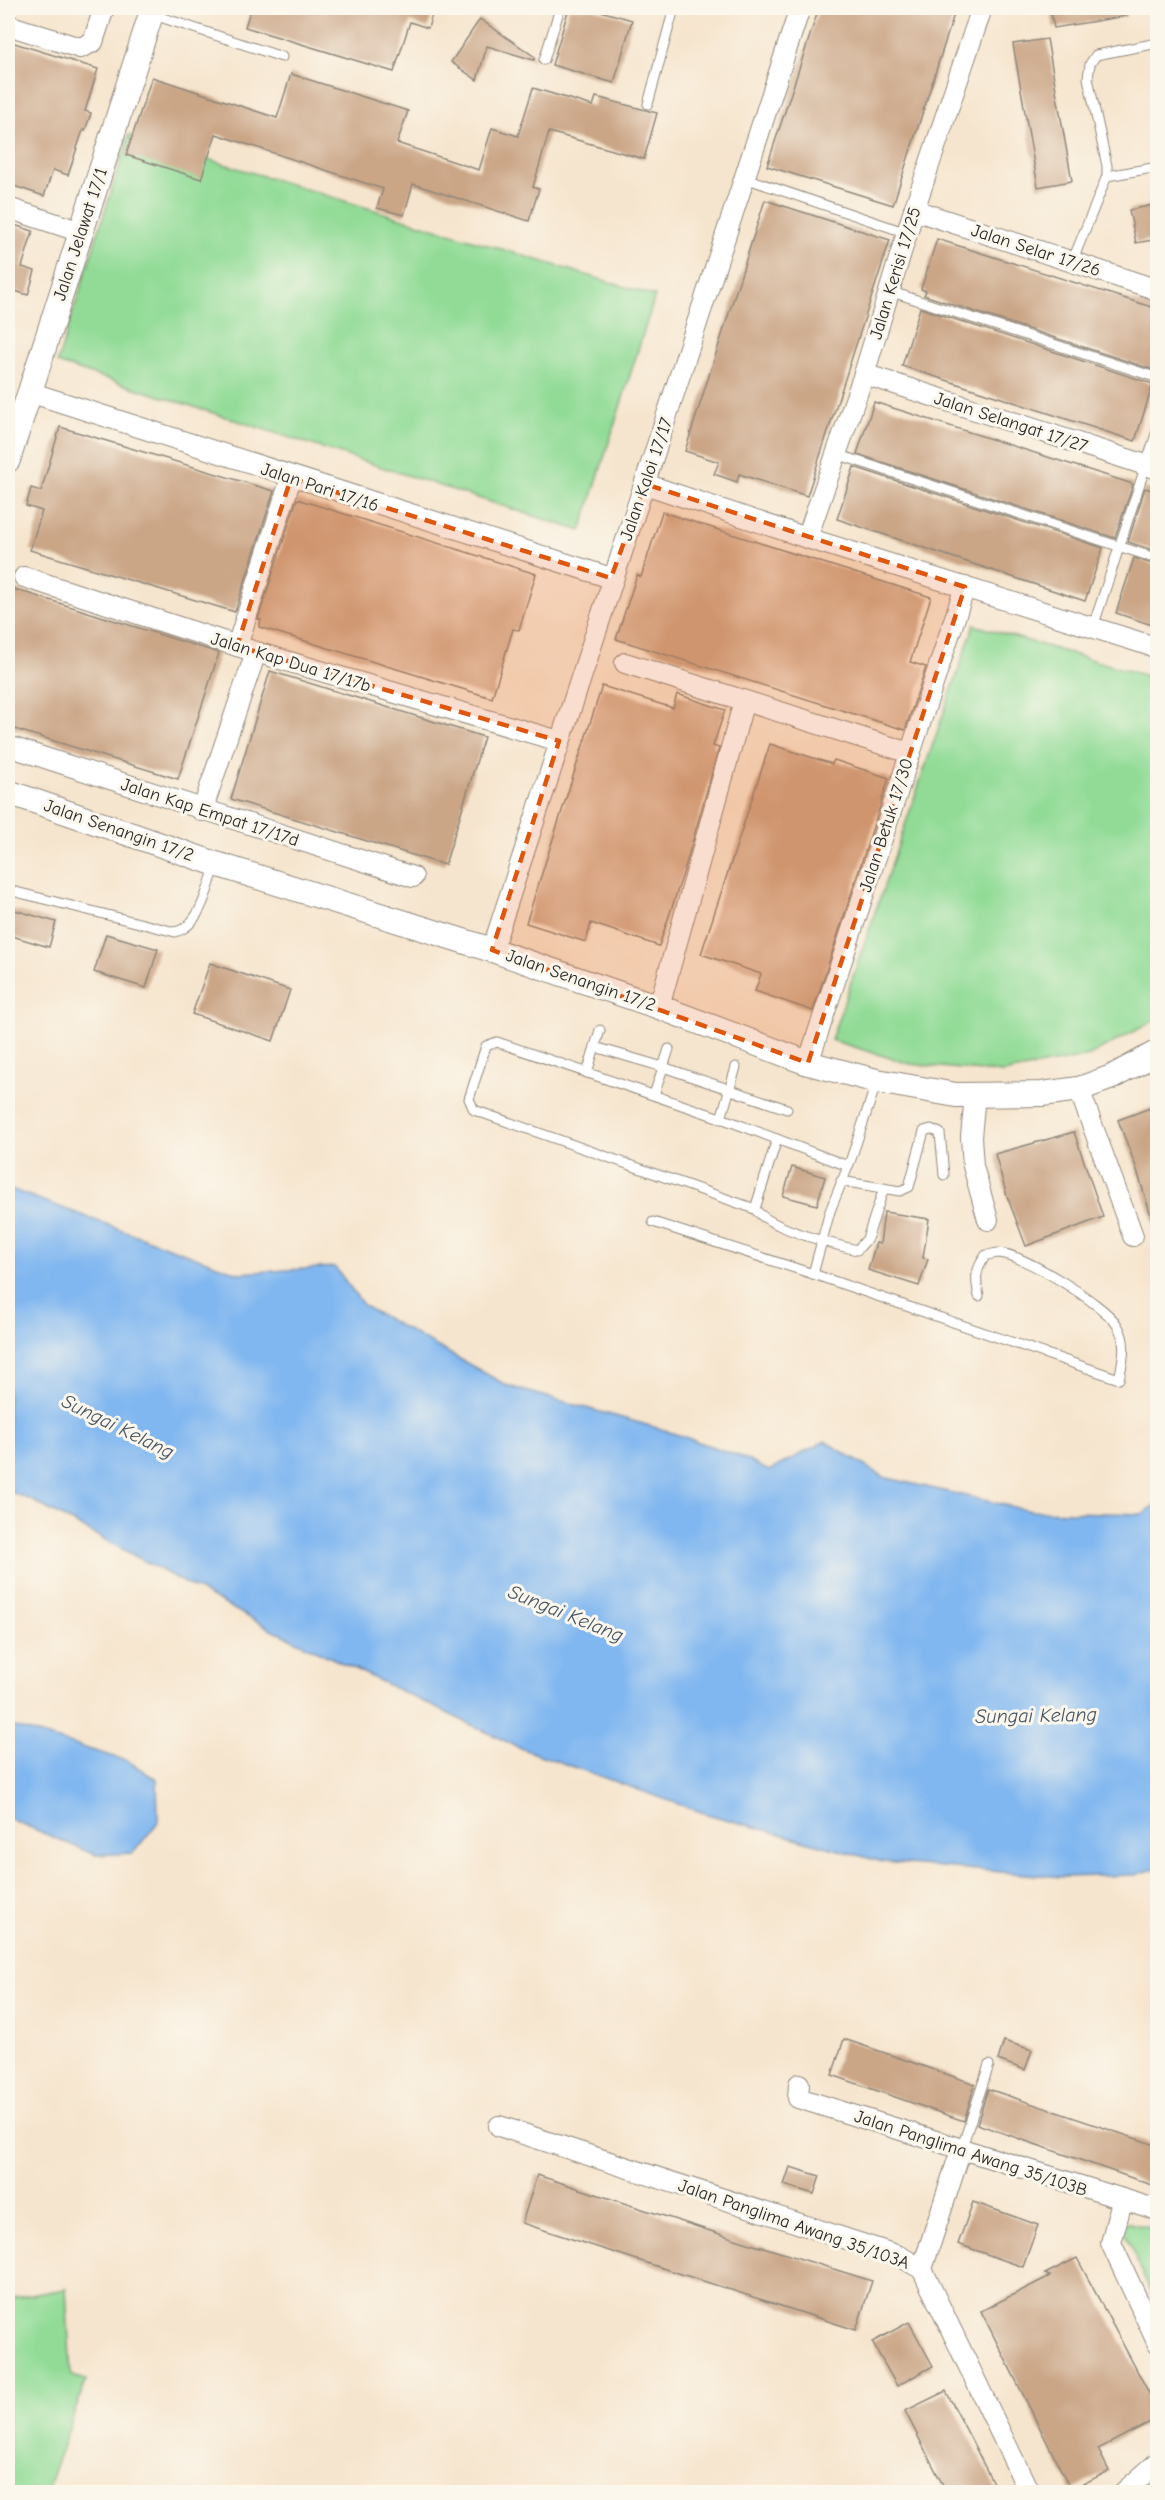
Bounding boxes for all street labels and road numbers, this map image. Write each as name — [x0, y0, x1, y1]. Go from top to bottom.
street label: Jalan Jelawat 17/1 — [49, 165, 112, 303]
street label: Jalan Kerisi 17/25 — [865, 204, 926, 342]
street label: Jalan Selar 17/26 — [969, 220, 1103, 281]
street label: Jalan Selangat 17/27 — [931, 388, 1091, 457]
street label: Jalan Kaloi 17/17 — [616, 414, 678, 543]
street label: Jalan Pari 17/16 — [258, 458, 382, 516]
street label: Jalan Kap Dua 17/17b — [208, 628, 373, 697]
street label: Jalan Betuk 17/30 — [855, 756, 918, 895]
street label: Jalan Kap Empat 17/17d — [118, 774, 302, 851]
street label: Jalan Senangin 17/2 — [41, 795, 197, 866]
street label: Jalan Senangin 17/2 — [503, 945, 659, 1016]
street label: Jalan Panglima Awang 35/103B — [852, 2106, 1090, 2201]
street label: Jalan Panglima Awang 35/103A — [675, 2175, 912, 2274]

